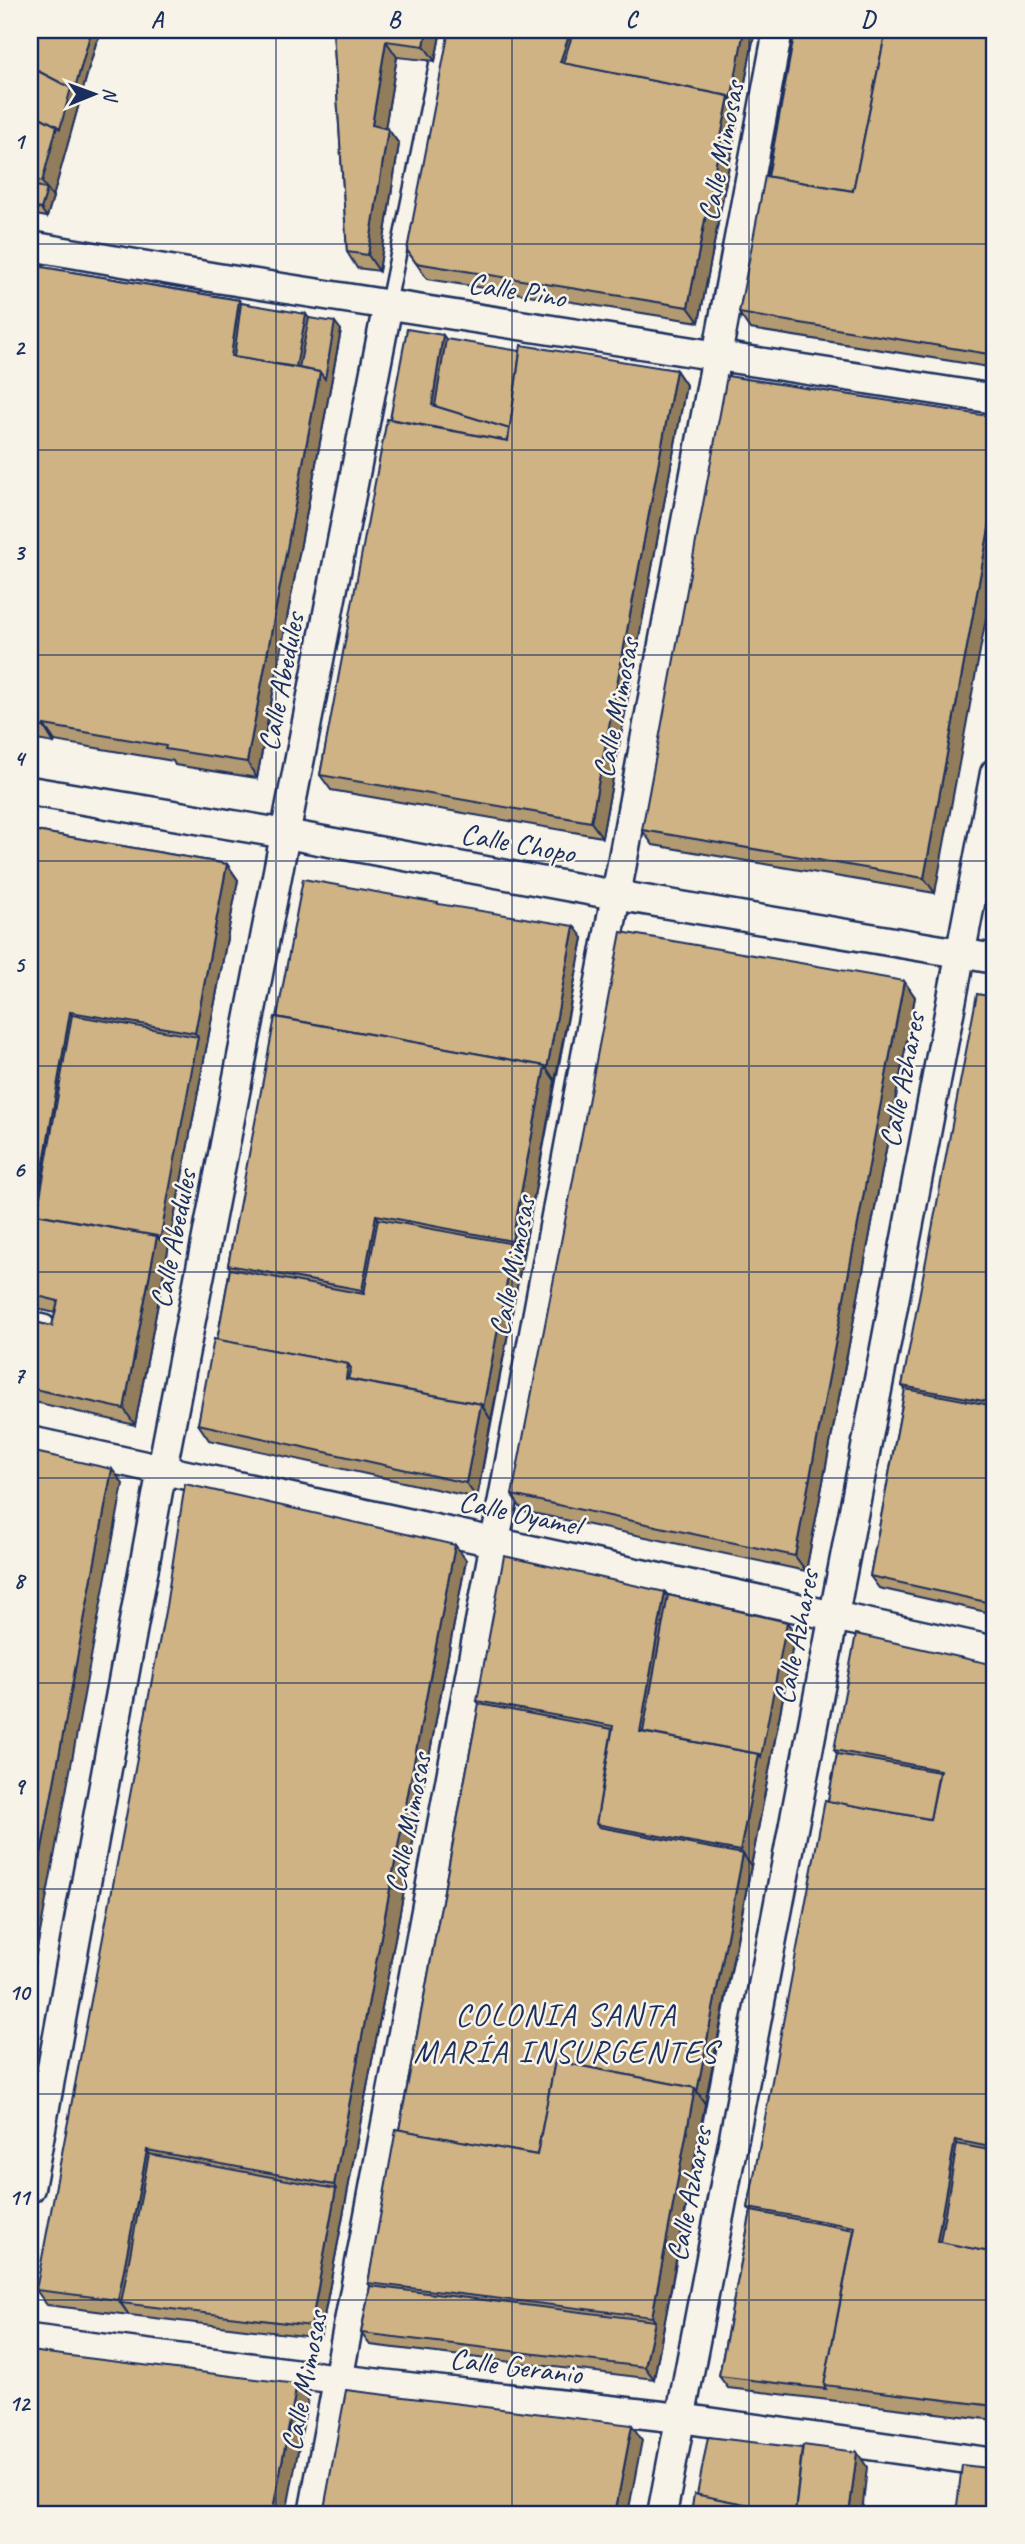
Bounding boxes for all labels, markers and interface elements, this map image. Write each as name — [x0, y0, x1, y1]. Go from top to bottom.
text: A — [151, 5, 165, 34]
text: B — [388, 5, 402, 34]
text: C — [626, 5, 640, 34]
text: D — [861, 5, 877, 34]
north arrow — [60, 60, 130, 130]
street label: Calle Mimosas — [689, 75, 754, 224]
text: N — [98, 88, 122, 103]
text: 1 — [14, 127, 27, 156]
street label: Calle Pino — [465, 264, 570, 317]
text: 2 — [14, 333, 27, 362]
text: 3 — [14, 538, 27, 567]
street label: Calle Abedules — [249, 607, 314, 754]
street label: Calle Mimosas — [584, 632, 649, 781]
text: 4 — [14, 744, 27, 773]
street label: Calle Chopo — [458, 814, 579, 872]
text: 5 — [14, 950, 26, 979]
street label: Calle Azhares — [870, 1007, 934, 1150]
text: 6 — [14, 1155, 27, 1184]
street label: Calle Abedules — [141, 1164, 206, 1311]
street label: Calle Mimosas — [480, 1190, 545, 1339]
text: 7 — [14, 1361, 27, 1390]
street label: Calle Oyamel — [456, 1482, 589, 1545]
street label: Calle Azhares — [764, 1564, 828, 1707]
text: 8 — [14, 1566, 27, 1595]
street label: Calle Mimosas — [376, 1747, 441, 1896]
text: 9 — [14, 1772, 27, 1801]
text: 10 — [9, 1978, 32, 2007]
district label: COLONIA SANTA MARÍA INSURGENTES — [414, 1994, 723, 2072]
street label: Calle Azhares — [657, 2121, 721, 2264]
text: 11 — [9, 2183, 32, 2212]
street label: Calle Mimosas — [272, 2305, 337, 2454]
street label: Calle Geranio — [448, 2339, 586, 2393]
text: 12 — [9, 2389, 32, 2418]

